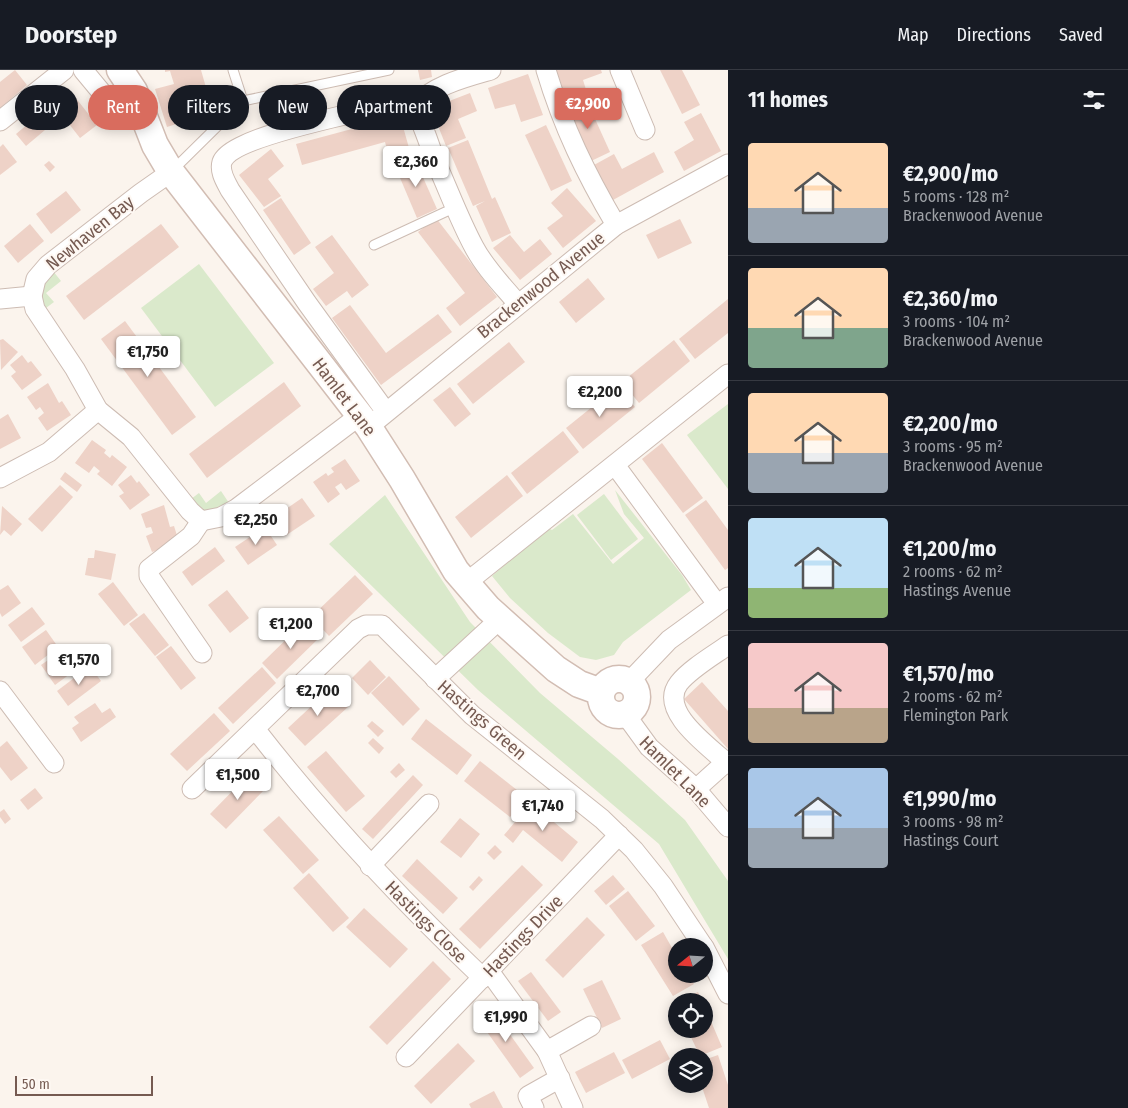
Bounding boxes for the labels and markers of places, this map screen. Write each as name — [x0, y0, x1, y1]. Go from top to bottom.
pin: €2,900 — [547, 88, 629, 130]
pin: €2,360 — [375, 146, 457, 188]
pin: €1,750 — [107, 336, 189, 378]
pin: €2,200 — [559, 376, 641, 418]
pin: €2,250 — [215, 504, 297, 546]
pin: €1,200 — [250, 608, 332, 650]
pin: €1,570 — [38, 644, 120, 686]
pin: €2,700 — [277, 674, 359, 717]
pin: €1,500 — [197, 758, 279, 801]
pin: €1,740 — [502, 790, 584, 832]
pin: €1,990 — [465, 1000, 547, 1043]

